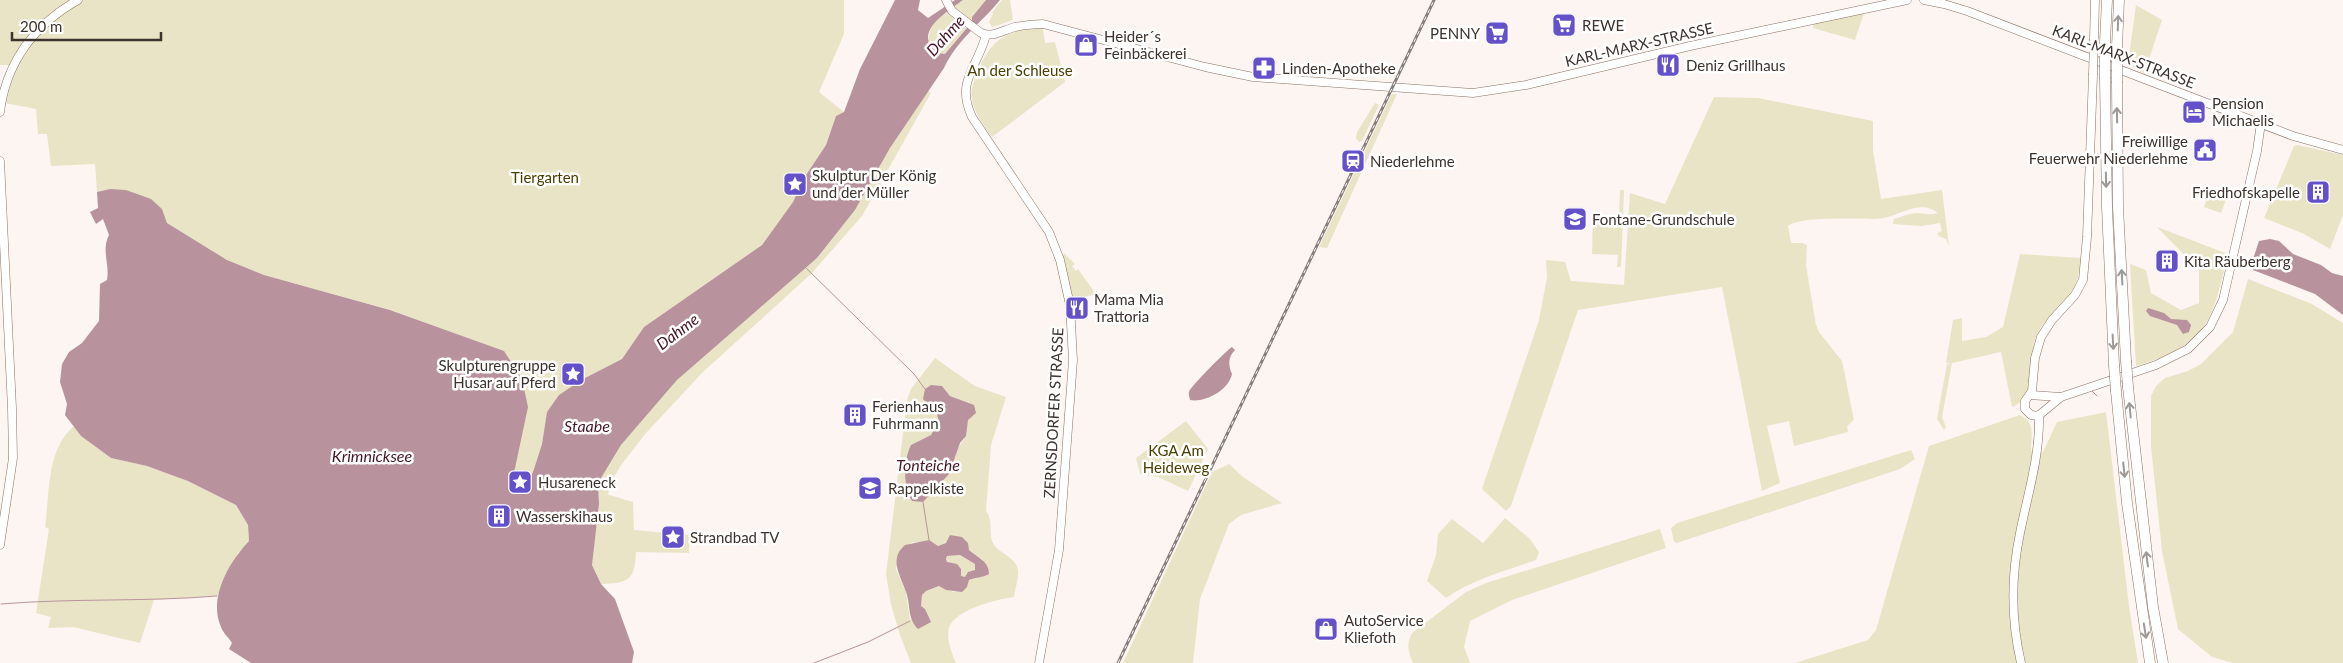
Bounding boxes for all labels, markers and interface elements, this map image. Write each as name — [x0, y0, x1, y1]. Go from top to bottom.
scale bar — [12, 10, 161, 42]
water label: Dahme — [922, 11, 968, 59]
supermarket icon: REWE — [1551, 12, 1577, 38]
place label: REWE — [1582, 16, 1624, 34]
one-way arrow — [2114, 16, 2123, 32]
text: 200 m — [20, 17, 62, 35]
street label: KARL-MARX-STRASSE — [1563, 18, 1715, 70]
supermarket icon: PENNY — [1484, 20, 1510, 46]
street label: KARL-MARX-STRASSE — [2050, 20, 2198, 92]
place label: PENNY — [1430, 24, 1481, 42]
place label: Heider´s Feinbäckerei — [1104, 27, 1187, 62]
shop icon: Heider´s Feinbäckerei — [1073, 32, 1099, 58]
restaurant icon: Deniz Grillhaus — [1655, 52, 1681, 78]
pharmacy icon: Linden-Apotheke — [1251, 55, 1277, 81]
place label: Deniz Grillhaus — [1686, 56, 1785, 74]
place label: Linden-Apotheke — [1282, 59, 1396, 77]
park label: An der Schleuse — [967, 61, 1073, 79]
place label: Pension Michaelis — [2212, 94, 2274, 129]
hotel icon: Pension Michaelis — [2181, 99, 2207, 125]
one-way arrow — [2112, 107, 2122, 124]
place label: Freiwillige Feuerwehr Niederlehme — [2029, 132, 2188, 167]
public building icon: Freiwillige Feuerwehr Niederlehme — [2192, 137, 2218, 163]
station icon: Niederlehme — [1340, 148, 1366, 174]
place label: Niederlehme — [1370, 152, 1455, 170]
place label: Skulptur Der König und der Müller — [812, 166, 937, 201]
park label: Tiergarten — [511, 168, 579, 186]
place icon: Skulptur Der König und der Müller — [782, 171, 808, 197]
one-way arrow — [2101, 172, 2111, 188]
building icon: Friedhofskapelle — [2305, 179, 2331, 205]
place label: Friedhofskapelle — [2192, 183, 2300, 201]
school or university icon: Fontane-Grundschule — [1562, 206, 1588, 232]
place label: Fontane-Grundschule — [1592, 210, 1735, 228]
building icon: Kita Räuberberg — [2154, 248, 2180, 274]
place label: Kita Räuberberg — [2184, 252, 2291, 270]
one-way arrow — [2117, 269, 2126, 285]
place label: Mama Mia Trattoria — [1094, 290, 1164, 325]
restaurant icon: Mama Mia Trattoria — [1064, 295, 1090, 321]
water label: Dahme — [652, 309, 702, 353]
street label: ZERNSDORFER STRASSE — [1040, 327, 1066, 499]
one-way arrow — [2108, 334, 2118, 350]
place label: Skulpturengruppe Husar auf Pferd — [439, 356, 556, 391]
place icon: Skulpturengruppe Husar auf Pferd — [560, 361, 586, 387]
place label: Ferienhaus Fuhrmann — [872, 397, 944, 432]
building icon: Ferienhaus Fuhrmann — [842, 402, 868, 428]
one-way arrow — [2125, 402, 2135, 418]
water label: Staabe — [564, 416, 610, 435]
park label: KGA Am Heideweg — [1143, 441, 1209, 476]
water label: Krimnicksee — [332, 446, 412, 465]
water label: Tonteiche — [896, 455, 960, 474]
one-way arrow — [2119, 462, 2129, 478]
place icon: Husareneck — [507, 469, 533, 495]
place label: Husareneck — [538, 473, 616, 491]
school or university icon: Rappelkiste — [857, 475, 883, 501]
place label: Rappelkiste — [888, 479, 964, 497]
building icon: Wasserskihaus — [486, 503, 512, 529]
place label: Wasserskihaus — [516, 507, 613, 525]
place icon: Strandbad TV — [660, 524, 686, 550]
place label: Strandbad TV — [690, 528, 780, 546]
one-way arrow — [2142, 551, 2152, 567]
place label: AutoService Kliefoth — [1344, 611, 1424, 646]
shop icon: AutoService Kliefoth — [1313, 616, 1339, 642]
one-way arrow — [2140, 623, 2150, 639]

